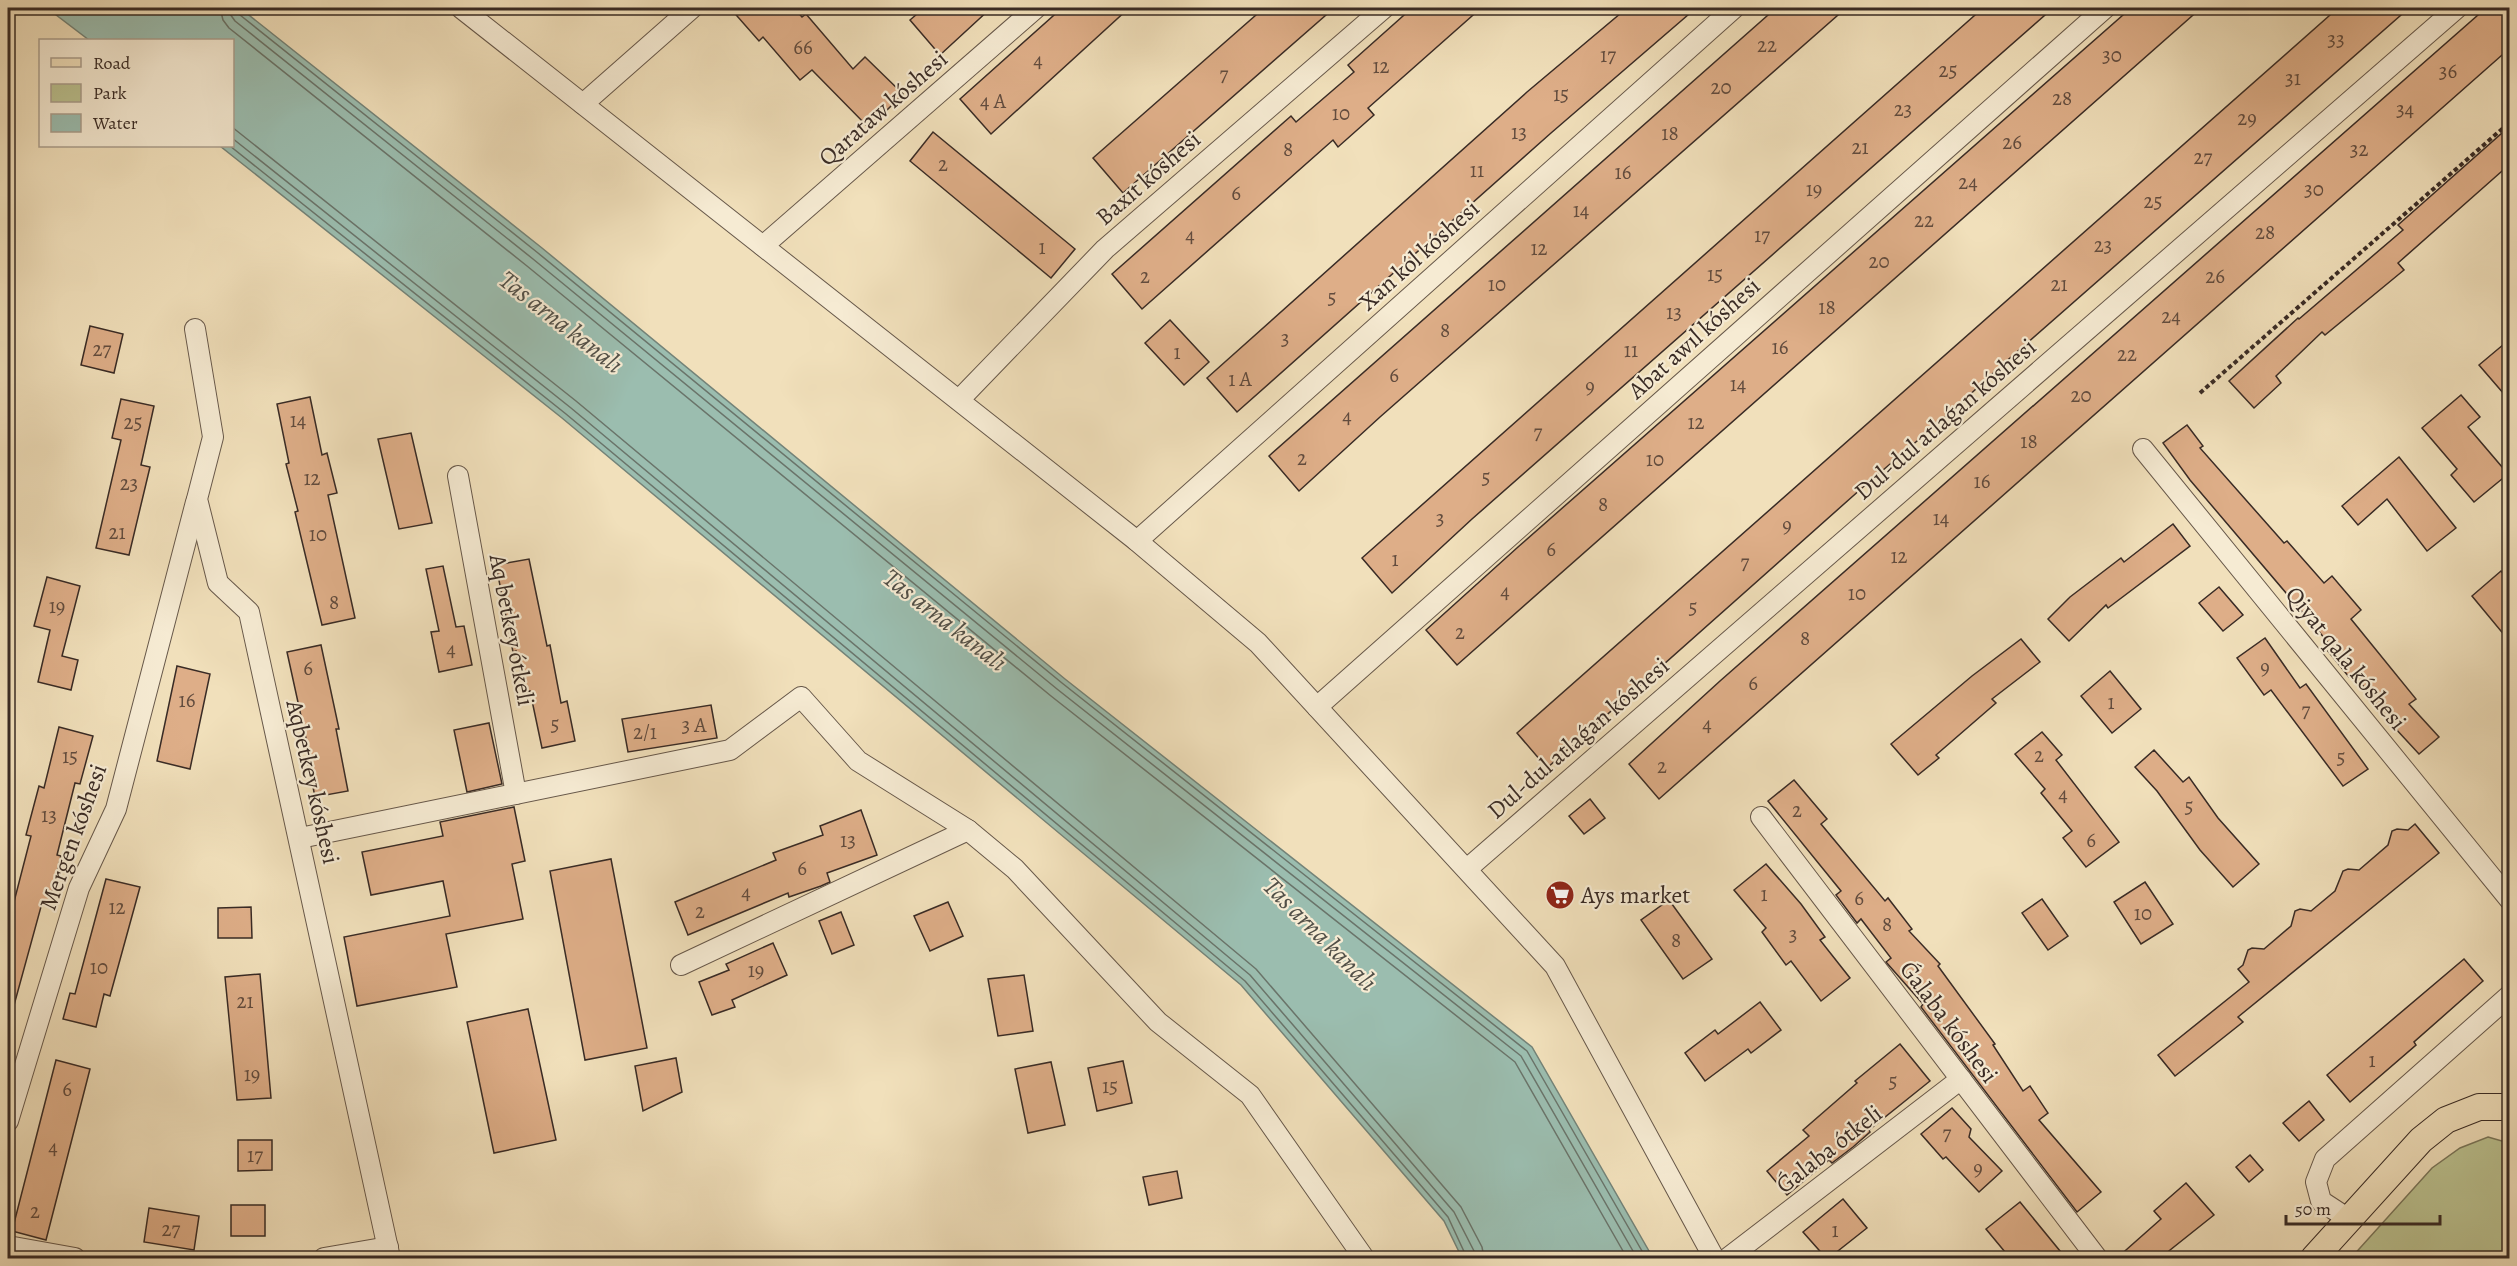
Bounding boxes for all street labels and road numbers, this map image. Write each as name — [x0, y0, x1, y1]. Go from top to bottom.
street label: Qarataw kóshesi — [812, 43, 954, 173]
street label: Baxıt kóshesi — [1089, 123, 1207, 233]
street label: Xan kól kóshesi — [1352, 192, 1486, 318]
street label: Abat awıl kóshesi — [1620, 270, 1767, 407]
street label: Dul-dul atlaǵan kóshesi — [1847, 331, 2043, 507]
street label: Aq betkey ótkeli — [481, 550, 542, 709]
street label: Qiyat qala kóshesi — [2278, 580, 2414, 736]
street label: Dul-dul atlaǵan kóshesi — [1480, 650, 1676, 826]
street label: Aqbetkey kóshesi — [278, 696, 347, 867]
street label: Mergen kóshesi — [32, 759, 114, 915]
street label: Ǵalaba kóshesi — [1893, 954, 2005, 1090]
street label: Ǵalaba ótkeli — [1769, 1097, 1889, 1201]

